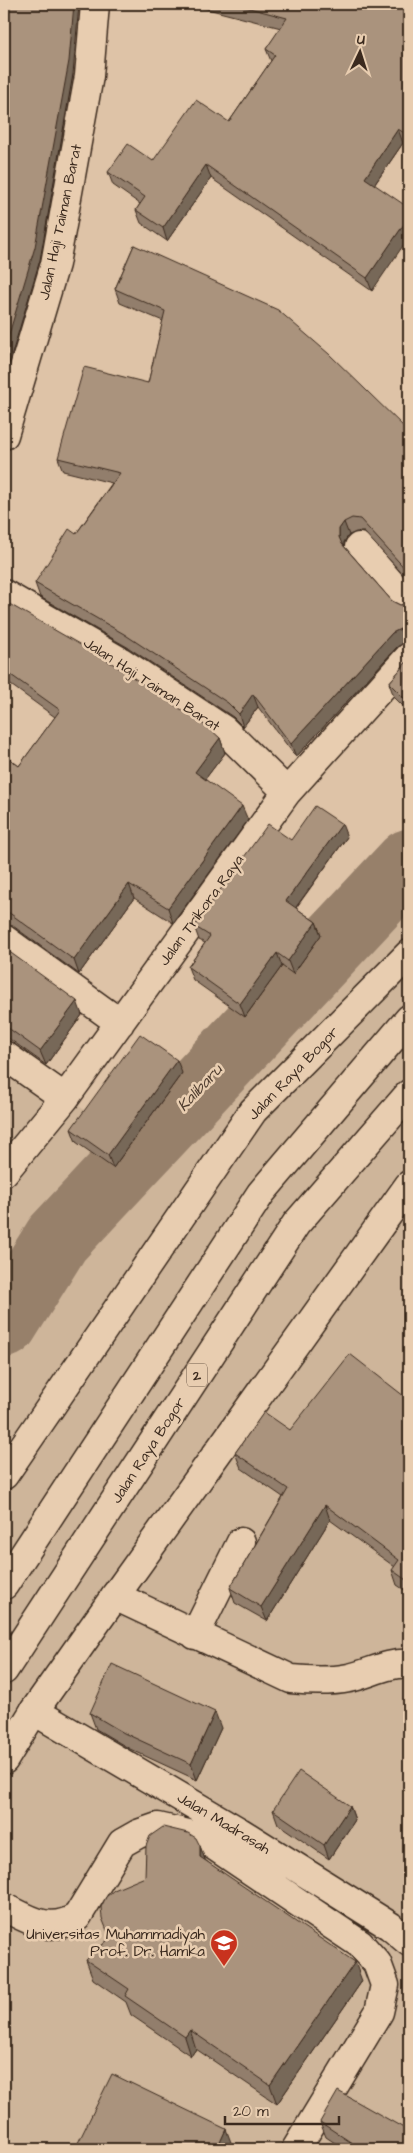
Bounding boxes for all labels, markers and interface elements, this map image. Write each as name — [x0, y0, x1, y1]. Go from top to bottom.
north arrow — [336, 28, 386, 78]
text: U — [356, 30, 366, 50]
street label: Jalan Haji Taiman Barat — [34, 142, 87, 302]
street label: Jalan Haji Taiman Barat — [79, 632, 224, 737]
street label: Jalan Trikora Raya — [154, 850, 250, 971]
street label: Jalan Raya Bogor — [243, 1022, 344, 1126]
water label: Kalibaru — [172, 1059, 228, 1116]
road number: 2 — [187, 1364, 207, 1386]
street label: Jalan Raya Bogor — [106, 1393, 192, 1508]
street label: Jalan Madrasah — [173, 1787, 275, 1860]
place label: Universitas Muhammadiyah Prof. Dr. Hamka — [26, 1924, 206, 1962]
school or university icon: Universitas Muhammadiyah Prof. Dr. Hamka — [209, 1928, 239, 1967]
scale bar — [225, 2093, 339, 2125]
text: 20 m — [233, 2101, 269, 2122]

